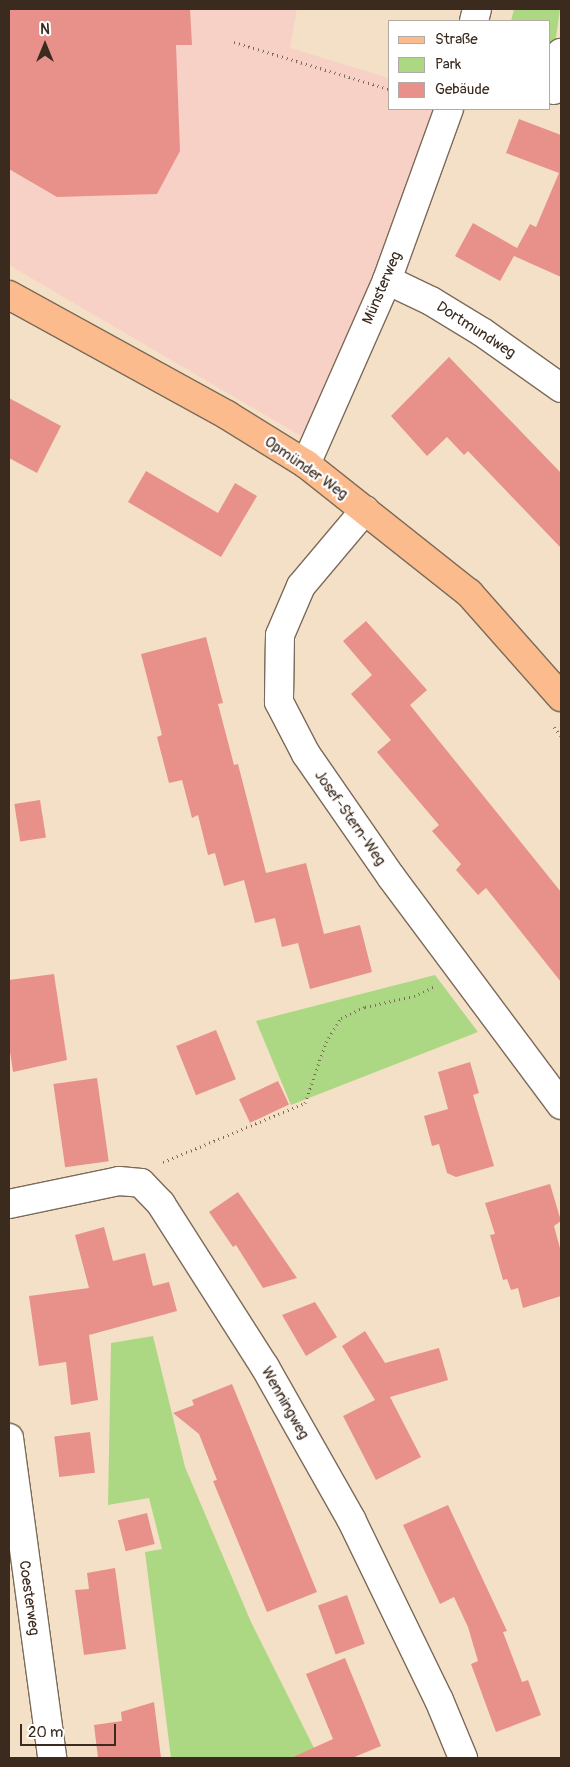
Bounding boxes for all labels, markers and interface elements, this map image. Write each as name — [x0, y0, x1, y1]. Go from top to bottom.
north arrow — [20, 20, 70, 70]
legend — [388, 20, 550, 110]
text: N — [40, 21, 50, 38]
text: Straße — [435, 30, 478, 49]
text: Park — [435, 55, 461, 74]
text: Gebäude — [435, 80, 489, 99]
street label: Münsterweg — [359, 249, 405, 327]
street label: Dortmundweg — [433, 298, 519, 362]
street label: Opmünder Weg — [261, 433, 351, 503]
street label: Josef-Stern-Weg — [311, 767, 389, 869]
street label: Wenningweg — [257, 1364, 313, 1442]
street label: Coesterweg — [15, 1559, 43, 1637]
scale bar — [22, 1714, 119, 1746]
text: 20 m — [28, 1723, 63, 1742]

